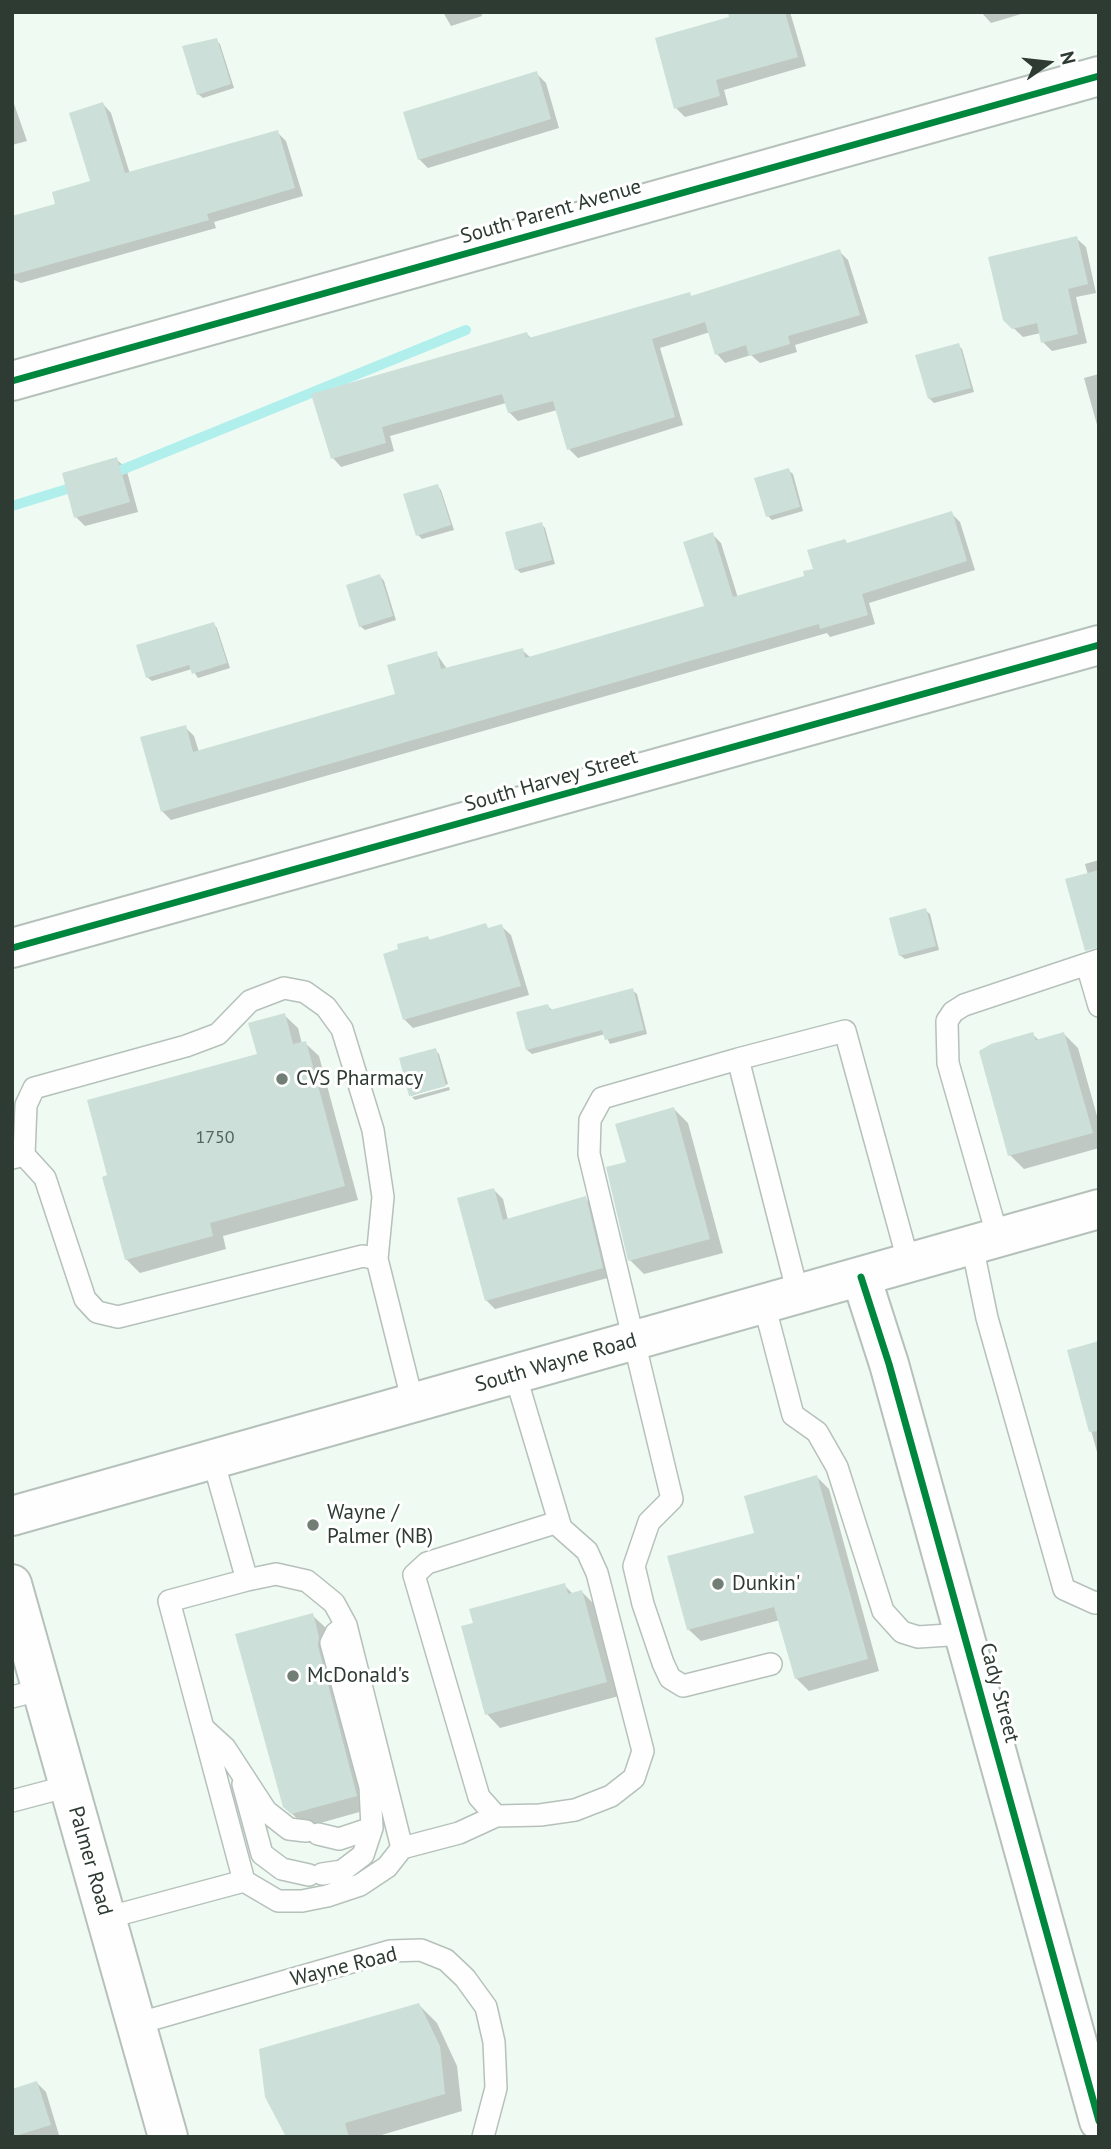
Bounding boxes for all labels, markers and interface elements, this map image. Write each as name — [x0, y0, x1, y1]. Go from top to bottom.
north arrow — [1013, 28, 1083, 98]
text: N — [1055, 49, 1082, 67]
street label: South Parent Avenue — [458, 174, 644, 250]
street label: South Harvey Street — [462, 744, 640, 818]
place label: CVS Pharmacy — [296, 1066, 423, 1092]
marker: CVS Pharmacy — [274, 1071, 290, 1087]
house number: 1750 — [195, 1127, 235, 1149]
street label: South Wayne Road — [472, 1328, 640, 1398]
place label: Wayne / Palmer (NB) — [327, 1500, 433, 1550]
marker: Wayne / Palmer (NB) — [305, 1517, 321, 1533]
place label: Dunkin' — [732, 1571, 800, 1597]
marker: Dunkin' — [710, 1576, 726, 1592]
street label: Cady Street — [974, 1640, 1024, 1746]
place label: McDonald's — [307, 1663, 410, 1689]
marker: McDonald's — [285, 1668, 301, 1684]
street label: Palmer Road — [62, 1803, 118, 1919]
street label: Wayne Road — [288, 1942, 400, 1992]

